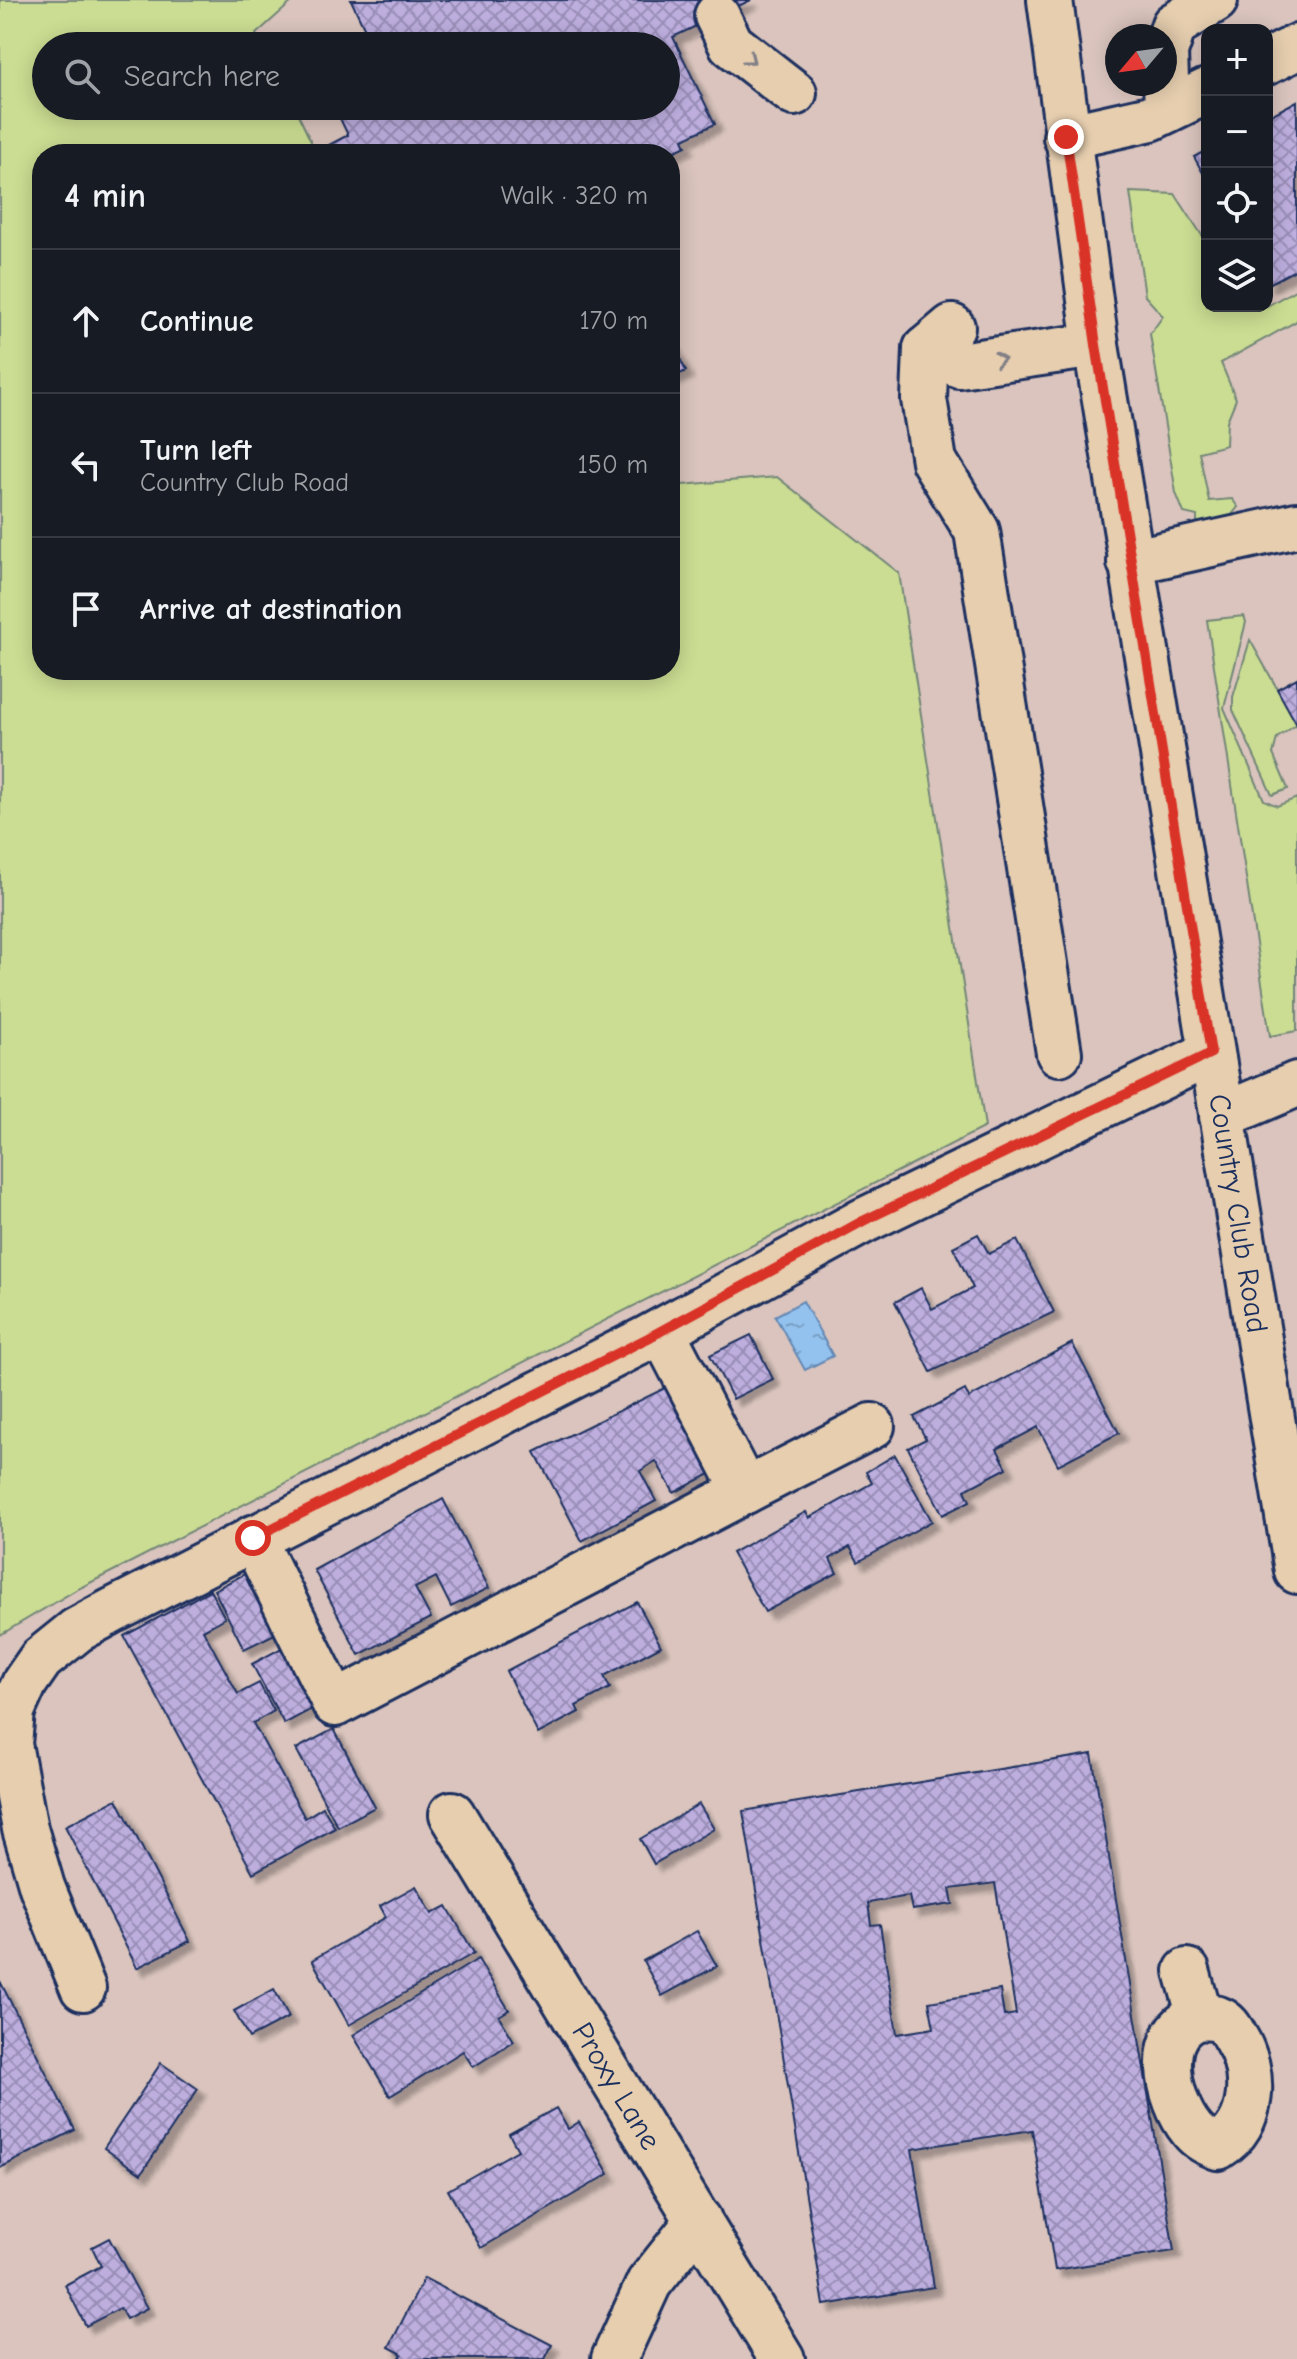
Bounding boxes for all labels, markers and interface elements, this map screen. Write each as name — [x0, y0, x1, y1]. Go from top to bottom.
north arrow — [1105, 24, 1177, 96]
map controls — [1201, 24, 1273, 312]
button: + — [1201, 24, 1273, 96]
search box — [32, 32, 680, 120]
one-way arrow — [741, 49, 756, 63]
icon: search — [60, 54, 104, 98]
text: Search here — [124, 59, 280, 94]
button: − — [1201, 96, 1273, 168]
route end — [1048, 119, 1084, 155]
button: locate — [1201, 168, 1273, 240]
text: 4 min — [64, 176, 146, 216]
text: Walk · 320 m — [501, 181, 648, 211]
button: layers — [1201, 240, 1273, 312]
icon: ahead — [64, 299, 108, 343]
text: Continue — [140, 304, 254, 339]
text: 170 m — [579, 306, 648, 336]
one-way arrow — [993, 351, 1007, 368]
text: Turn left — [140, 433, 252, 468]
icon: left — [64, 443, 108, 487]
text: 150 m — [578, 450, 648, 480]
text: Country Club Road — [140, 468, 349, 498]
icon: arrive — [64, 587, 108, 631]
text: Arrive at destination — [140, 592, 402, 627]
street label: Country Club Road — [1202, 1091, 1275, 1335]
route start — [235, 1520, 271, 1556]
street label: Proxy Lane — [565, 2016, 669, 2156]

